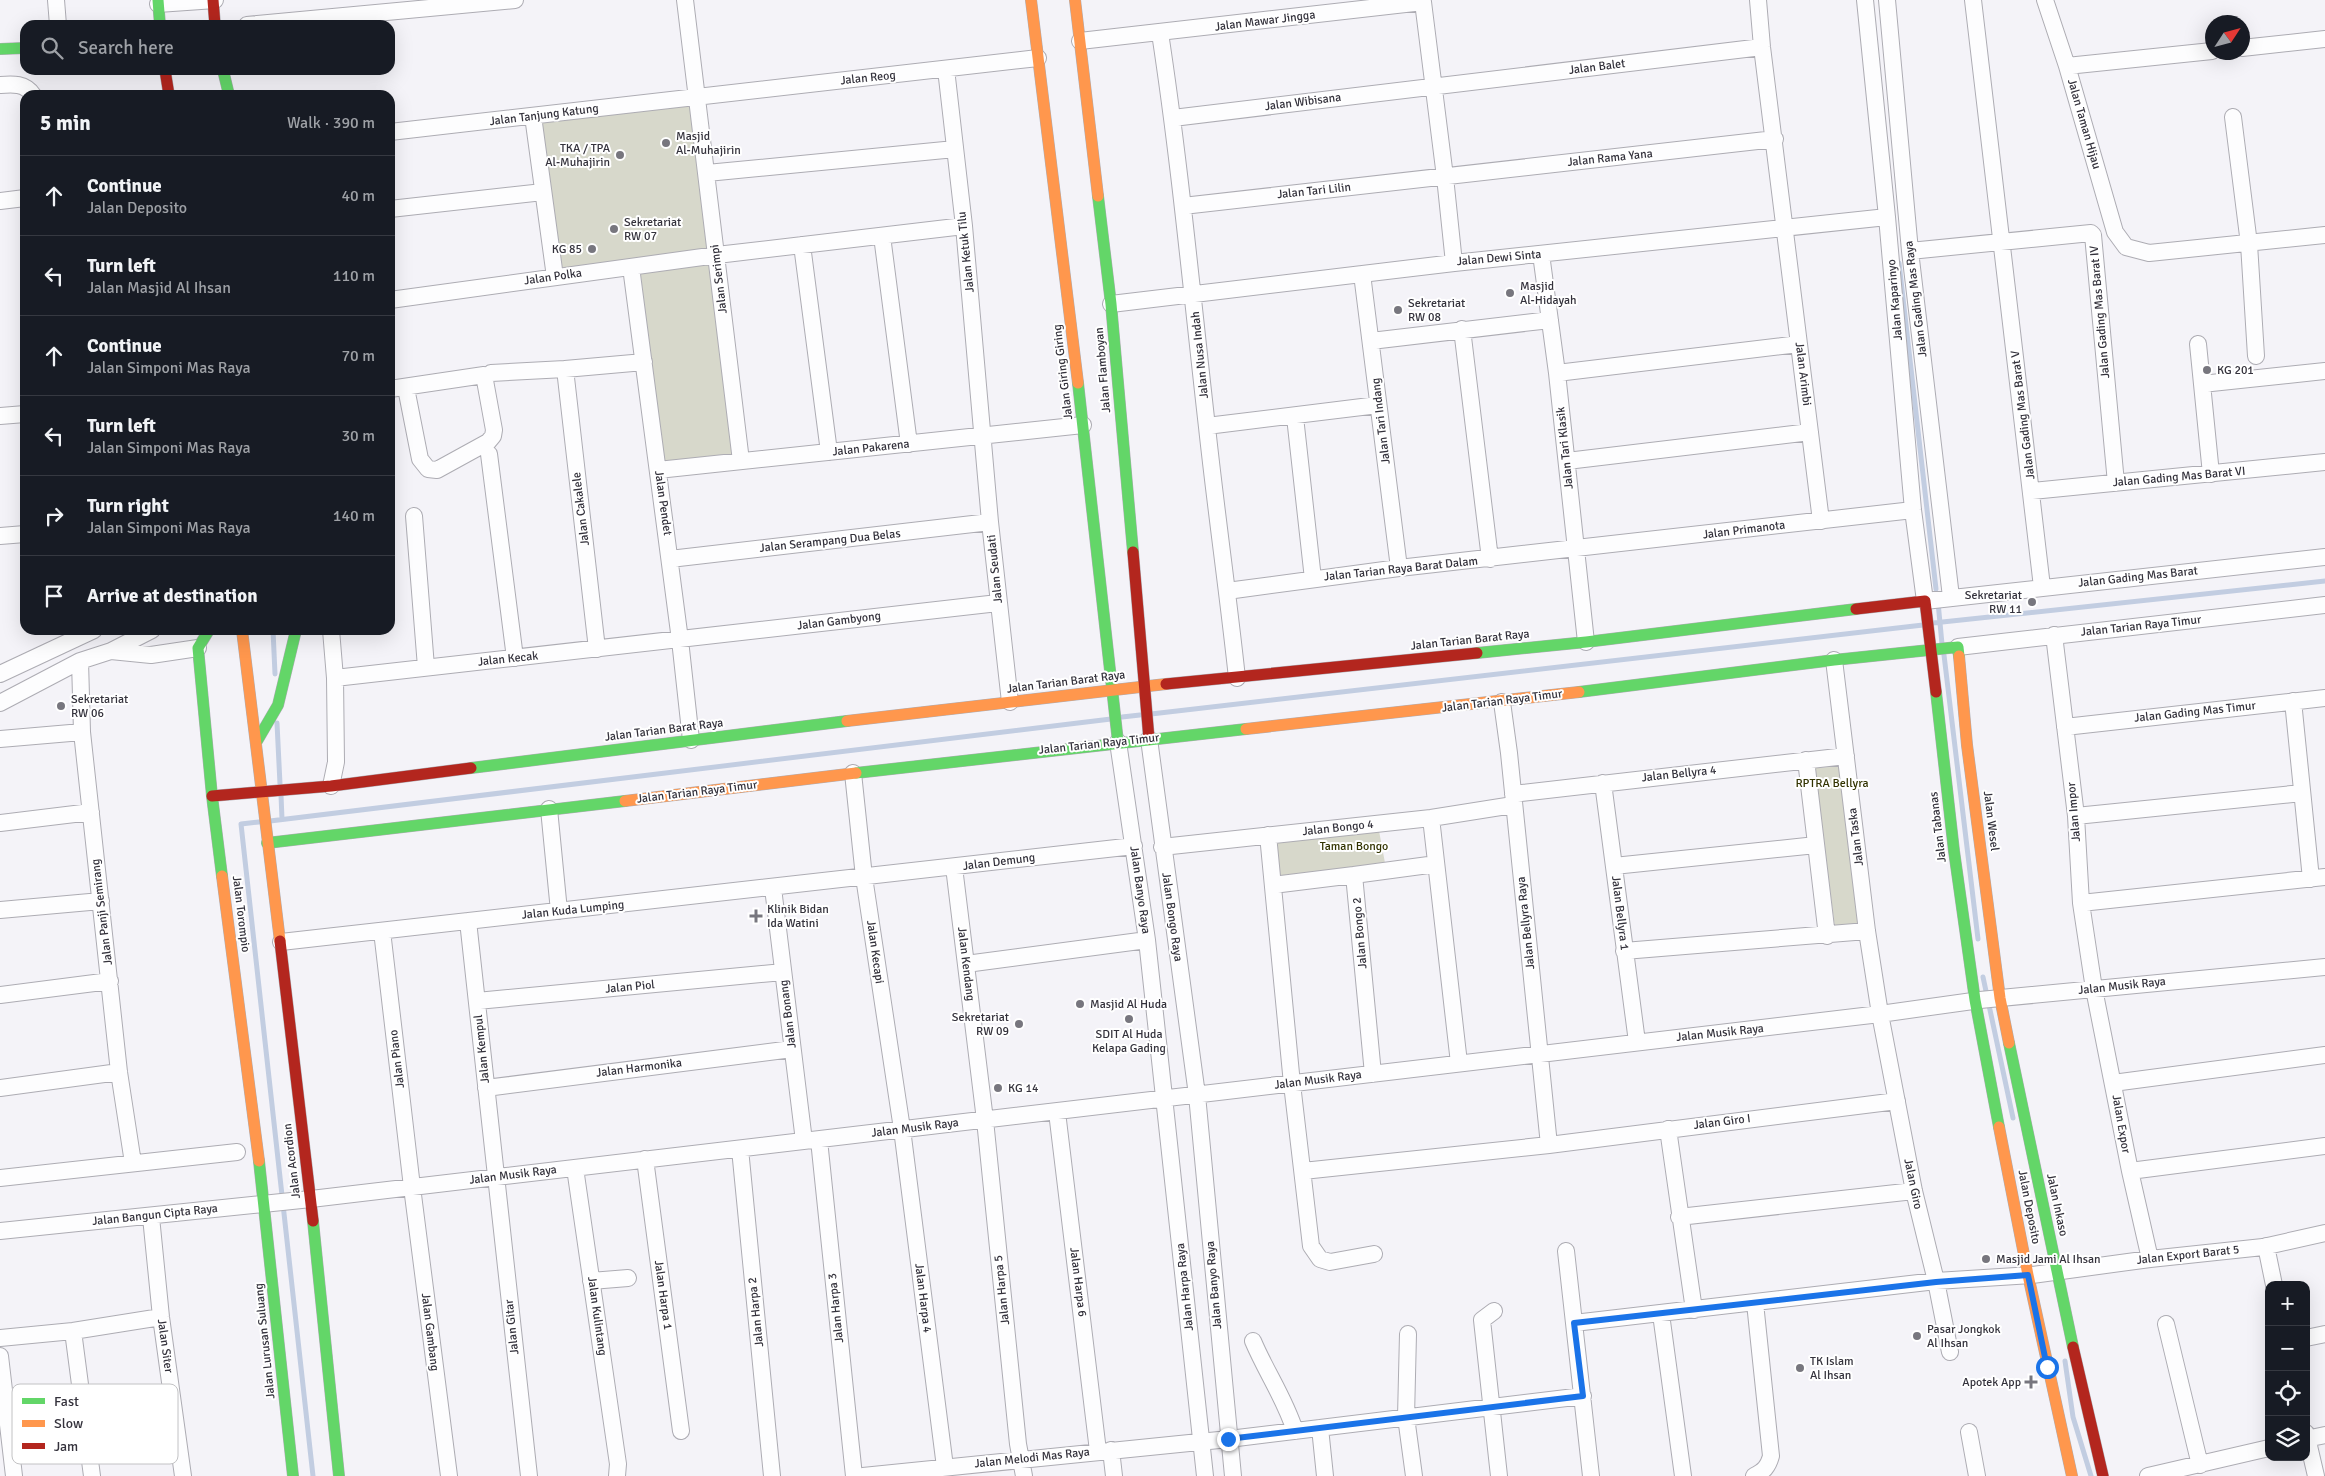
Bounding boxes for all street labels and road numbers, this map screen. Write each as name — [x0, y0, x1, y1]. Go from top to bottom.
street label: Jalan Mawar Jingga — [1214, 7, 1316, 35]
street label: Jalan Balet — [1568, 56, 1626, 78]
street label: Jalan Reog — [840, 68, 896, 88]
street label: Jalan Taman Hijau — [2064, 77, 2104, 171]
street label: Jalan Wibisana — [1264, 90, 1342, 114]
street label: Jalan Tanjung Katung — [489, 101, 599, 129]
street label: Jalan Rama Yana — [1567, 146, 1653, 170]
street label: Jalan Tari Lilin — [1276, 180, 1352, 202]
street label: Jalan Ketuk Tilu — [954, 211, 978, 293]
street label: Jalan Gading Mas Raya — [1901, 240, 1931, 358]
street label: Jalan Serimpi — [707, 244, 731, 314]
street label: Jalan Gading Mas Barat IV — [2087, 245, 2113, 379]
street label: Jalan Dewi Sinta — [1456, 247, 1542, 269]
street label: Jalan Kaparinyo — [1884, 259, 1906, 341]
street label: Jalan Polka — [523, 266, 583, 288]
street label: Jalan Nusa Indah — [1188, 311, 1212, 399]
street label: Jalan Giring Giring — [1050, 323, 1076, 421]
street label: Jalan Flamboyan — [1092, 327, 1114, 413]
street label: Jalan Arimbi — [1792, 341, 1814, 407]
street label: Jalan Gading Mas Barat V — [2008, 350, 2038, 480]
street label: Jalan Tari Indang — [1368, 377, 1394, 465]
street label: Jalan Tari Klasik — [1553, 406, 1577, 490]
street label: Jalan Pakarena — [832, 436, 910, 460]
street label: Jalan Gading Mas Barat VI — [2112, 464, 2246, 490]
street label: Jalan Pendet — [651, 469, 675, 537]
street label: Jalan Cakalele — [569, 471, 593, 547]
street label: Jalan Primanota — [1702, 517, 1786, 543]
street label: Jalan Serampang Dua Belas — [759, 526, 901, 556]
street label: Jalan Seudati — [984, 534, 1006, 604]
street label: Jalan Tarian Raya Barat Dalam — [1323, 553, 1479, 585]
street label: Jalan Gading Mas Barat — [2077, 563, 2199, 591]
street label: Jalan Gambyong — [796, 608, 882, 634]
street label: Jalan Tarian Raya Timur — [2080, 612, 2203, 640]
street label: Jalan Tarian Barat Raya — [1410, 626, 1530, 654]
street label: Jalan Kecak — [477, 648, 539, 670]
street label: Jalan Tarian Barat Raya — [1006, 667, 1126, 697]
street label: Jalan Tarian Raya Timur — [1441, 686, 1564, 716]
street label: Jalan Gading Mas Timur — [2133, 698, 2257, 726]
street label: Jalan Tarian Barat Raya — [604, 715, 724, 745]
street label: Jalan Tarian Raya Timur — [1038, 730, 1161, 758]
street label: Jalan Bellyra 4 — [1641, 763, 1718, 785]
street label: Jalan Tarian Raya Timur — [636, 777, 759, 807]
street label: Jalan Impor — [2064, 781, 2084, 843]
street label: Jalan Wesel — [1980, 790, 2002, 852]
street label: Jalan Tabanas — [1926, 791, 1950, 863]
street label: Jalan Taska — [1845, 807, 1867, 867]
street label: Jalan Bongo 4 — [1302, 817, 1375, 839]
street label: Jalan Banyo Raya — [1126, 845, 1154, 935]
street label: Jalan Demung — [962, 850, 1036, 874]
street label: Jalan Panji Semirang — [88, 858, 116, 966]
street label: Jalan Bongo Raya — [1158, 871, 1186, 963]
street label: Jalan Torompio — [229, 875, 253, 953]
street label: Jalan Bellyra 1 — [1608, 875, 1632, 951]
street label: Jalan Bellyra Raya — [1514, 876, 1538, 970]
street label: Jalan Kuda Lumping — [521, 897, 625, 923]
street label: Jalan Bongo 2 — [1349, 897, 1371, 969]
street label: Jalan Kecapi — [863, 919, 887, 985]
street label: Jalan Kendang — [954, 926, 978, 1002]
street label: Jalan Musik Raya — [2077, 974, 2167, 998]
street label: Jalan Piol — [605, 977, 656, 997]
street label: Jalan Bonang — [776, 979, 800, 1049]
street label: Jalan Kempul — [471, 1013, 493, 1084]
street label: Jalan Musik Raya — [1675, 1021, 1765, 1045]
street label: Jalan Piano — [386, 1029, 408, 1089]
street label: Jalan Harmonika — [595, 1055, 683, 1081]
street label: Jalan Musik Raya — [1273, 1067, 1363, 1093]
street label: Jalan Expor — [2108, 1093, 2134, 1155]
street label: Jalan Giro I — [1693, 1111, 1751, 1133]
street label: Jalan Musik Raya — [870, 1115, 960, 1141]
street label: Jalan Acordion — [280, 1123, 304, 1199]
street label: Jalan Giro — [1900, 1157, 1926, 1211]
street label: Jalan Musik Raya — [468, 1162, 558, 1188]
street label: Jalan Deposito — [2014, 1169, 2044, 1245]
street label: Jalan Inkaso — [2043, 1172, 2071, 1238]
street label: Jalan Bangun Cipta Raya — [91, 1201, 219, 1229]
street label: Jalan Banyo Raya — [1203, 1240, 1225, 1330]
street label: Jalan Harpa Raya — [1173, 1242, 1197, 1332]
street label: Jalan Export Barat 5 — [2136, 1242, 2240, 1268]
street label: Jalan Harpa 6 — [1066, 1246, 1090, 1318]
street label: Jalan Harpa 5 — [991, 1254, 1013, 1326]
street label: Jalan Harpa 1 — [651, 1259, 675, 1331]
street label: Jalan Harpa 4 — [911, 1262, 935, 1334]
street label: Jalan Harpa 3 — [825, 1272, 847, 1344]
street label: Jalan Kulintang — [584, 1275, 610, 1357]
street label: Jalan Harpa 2 — [745, 1276, 767, 1348]
street label: Jalan Lurusan Suluang — [251, 1282, 279, 1400]
street label: Jalan Gambang — [418, 1292, 442, 1372]
street label: Jalan Gitar — [502, 1298, 522, 1355]
street label: Jalan Siter — [154, 1318, 176, 1375]
street label: Jalan Melodi Mas Raya — [974, 1444, 1090, 1472]

